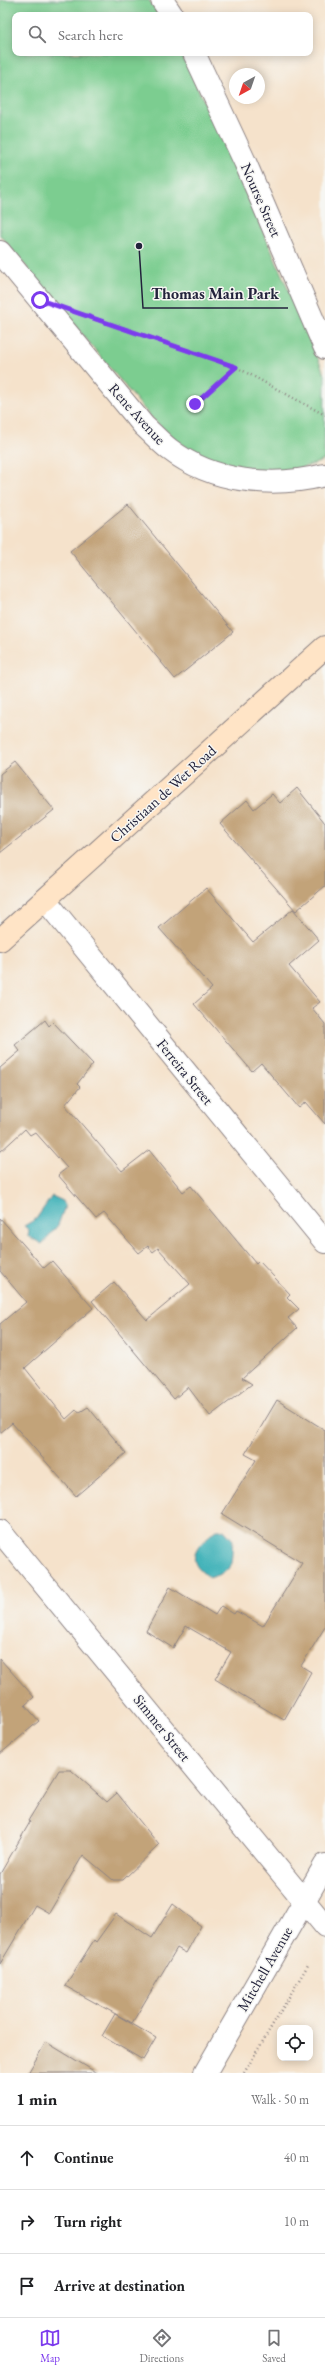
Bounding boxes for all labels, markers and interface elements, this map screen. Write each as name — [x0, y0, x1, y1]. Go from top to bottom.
search box — [12, 12, 313, 56]
icon: search — [26, 23, 48, 45]
text: Search here — [58, 25, 123, 44]
north arrow — [229, 68, 265, 104]
street label: Nourse Street — [237, 160, 286, 240]
callout: Thomas Main Park — [143, 280, 288, 308]
text: Thomas Main Park — [151, 283, 279, 304]
route start — [31, 291, 49, 309]
street label: Rene Avenue — [105, 379, 170, 449]
route end — [186, 395, 204, 413]
street label: Christiaan de Wet Road — [105, 741, 220, 846]
street label: Ferreira Street — [153, 1035, 218, 1109]
street label: Simmer Street — [130, 1690, 195, 1765]
street label: Mitchell Avenue — [233, 1923, 297, 2015]
map controls — [277, 2025, 313, 2061]
button: locate — [277, 2025, 313, 2061]
text: 1 min — [16, 2088, 57, 2110]
text: Walk · 50 m — [251, 2091, 309, 2108]
icon: ahead — [16, 2147, 38, 2169]
text: Continue — [54, 2148, 114, 2167]
text: 40 m — [284, 2149, 309, 2166]
icon: right — [16, 2211, 38, 2233]
text: Turn right — [54, 2212, 122, 2231]
text: 10 m — [284, 2213, 309, 2230]
icon: arrive — [16, 2275, 38, 2297]
text: Arrive at destination — [54, 2276, 185, 2295]
tab: Map — [39, 2327, 61, 2365]
tab: Directions — [140, 2327, 184, 2365]
tab: Saved — [262, 2327, 286, 2365]

